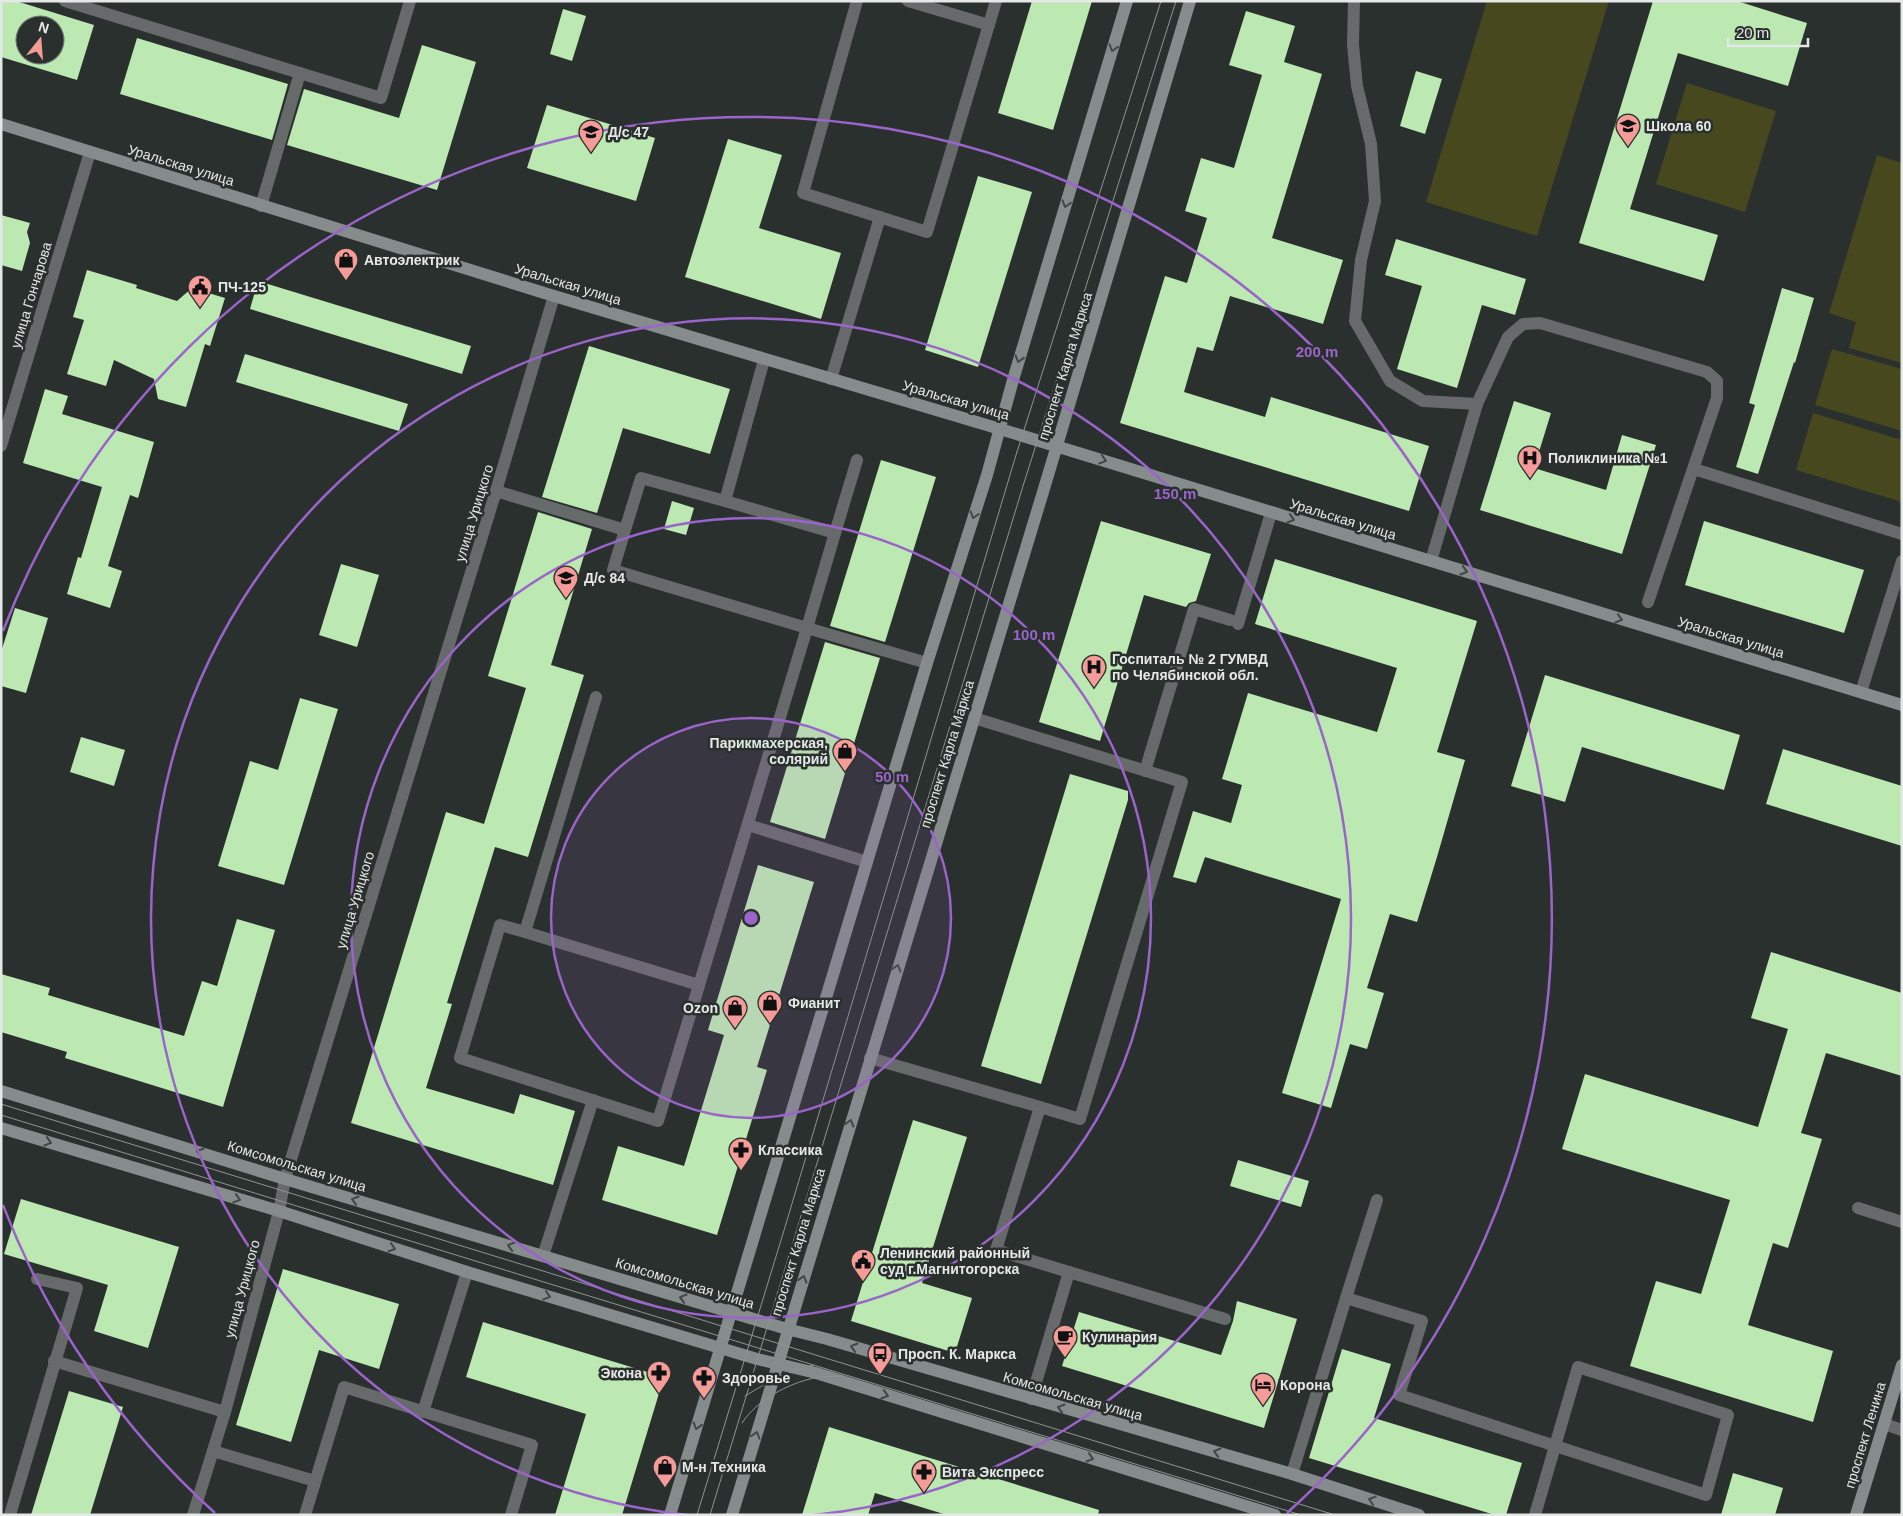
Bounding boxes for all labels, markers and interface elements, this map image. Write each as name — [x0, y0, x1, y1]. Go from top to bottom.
north arrow — [15, 15, 65, 65]
scale bar — [1728, 15, 1808, 47]
text: N — [37, 18, 51, 37]
text: 20 m — [1736, 24, 1769, 41]
one-way arrow — [1108, 43, 1118, 52]
school or university icon: Школа 60 — [1615, 113, 1641, 147]
place label: Школа 60 — [1646, 118, 1711, 134]
school or university icon: Д/с 47 — [578, 119, 604, 153]
place label: Д/с 47 — [608, 124, 649, 140]
street label: Уральская улица — [126, 141, 236, 189]
one-way arrow — [1061, 199, 1071, 207]
street label: улица Гончарова — [7, 240, 55, 350]
shop icon: Автоэлектрик — [333, 247, 359, 281]
place label: Автоэлектрик — [364, 252, 460, 268]
street label: Уральская улица — [513, 260, 623, 308]
public building icon: ПЧ-125 — [187, 274, 213, 308]
place label: ПЧ-125 — [218, 279, 266, 295]
street label: проспект Карла Маркса — [1035, 290, 1095, 442]
text: 200 m — [1296, 343, 1338, 360]
one-way arrow — [1015, 355, 1025, 363]
street label: Уральская улица — [901, 377, 1012, 423]
hospital icon: Поликлиника №1 — [1517, 445, 1543, 479]
place label: Поликлиника №1 — [1548, 450, 1668, 466]
one-way arrow — [1098, 455, 1107, 465]
street label: улица Урицкого — [452, 462, 496, 564]
text: 150 m — [1154, 485, 1196, 502]
street label: Уральская улица — [1288, 495, 1398, 543]
one-way arrow — [970, 511, 980, 519]
one-way arrow — [1287, 514, 1295, 524]
school or university icon: Д/с 84 — [553, 565, 579, 599]
one-way arrow — [1459, 566, 1467, 576]
place label: Д/с 84 — [584, 570, 625, 586]
one-way arrow — [1615, 613, 1623, 623]
street label: Уральская улица — [1676, 613, 1786, 661]
text: 100 m — [1013, 626, 1055, 643]
place label: Госпиталь № 2 ГУМВД по Челябинской обл. — [1112, 651, 1268, 683]
hospital icon: Госпиталь № 2 ГУМВД по Челябинской обл. — [1081, 654, 1107, 688]
street label: проспект Карла Маркса — [917, 678, 977, 830]
place label: Парикмахерская, солярий — [710, 735, 828, 767]
shop icon: Парикмахерская, солярий — [832, 738, 858, 772]
text: 50 m — [875, 768, 909, 785]
street label: улица Урицкого — [333, 849, 377, 951]
centre of rings — [742, 909, 760, 927]
one-way arrow — [892, 964, 902, 973]
shop icon: Фианит — [757, 990, 783, 1024]
shop icon: Ozon — [722, 995, 748, 1029]
place label: Фианит — [788, 995, 840, 1011]
place label: Ozon — [683, 1000, 718, 1016]
one-way arrow — [845, 1120, 855, 1128]
one-way arrow — [43, 1136, 52, 1146]
street label: Комсомольская улица — [226, 1137, 369, 1195]
pharmacy icon: Классика — [728, 1137, 754, 1171]
place label: Классика — [758, 1142, 822, 1158]
one-way arrow — [196, 1148, 204, 1158]
street label: проспект Карла Маркса — [768, 1166, 828, 1318]
one-way arrow — [232, 1193, 241, 1203]
one-way arrow — [352, 1195, 360, 1205]
street label: улица Урицкого — [221, 1238, 263, 1340]
one-way arrow — [387, 1242, 396, 1252]
one-way arrow — [507, 1242, 516, 1252]
place label: Ленинский районный суд г.Магнитогорска — [880, 1245, 1030, 1277]
public building icon: Ленинский районный суд г.Магнитогорска — [850, 1248, 876, 1282]
street label: Комсомольская улица — [614, 1254, 757, 1312]
one-way arrow — [797, 1275, 807, 1284]
one-way arrow — [542, 1290, 551, 1300]
one-way arrow — [680, 1293, 688, 1303]
cafe icon: Кулинария — [1052, 1324, 1078, 1358]
place label: Кулинария — [1082, 1329, 1157, 1345]
bus stop icon: Просп. К. Маркса — [867, 1341, 893, 1375]
one-way arrow — [851, 1342, 859, 1352]
place label: Просп. К. Маркса — [898, 1346, 1016, 1362]
pharmacy icon: Экона — [646, 1360, 672, 1394]
place label: Экона — [600, 1365, 642, 1381]
pharmacy icon: Здоровье — [691, 1365, 717, 1399]
street label: Комсомольская улица — [1001, 1368, 1145, 1424]
place label: Здоровье — [722, 1370, 791, 1386]
hotel icon: Корона — [1250, 1372, 1276, 1406]
place label: Корона — [1280, 1377, 1331, 1393]
street label: проспект Ленина — [1841, 1380, 1889, 1490]
one-way arrow — [880, 1389, 888, 1399]
one-way arrow — [1057, 1403, 1065, 1413]
one-way arrow — [692, 1421, 702, 1430]
one-way arrow — [751, 1431, 761, 1439]
one-way arrow — [1213, 1448, 1221, 1458]
one-way arrow — [1085, 1452, 1094, 1462]
shop icon: М-н Техника — [652, 1454, 678, 1488]
place label: М-н Техника — [682, 1459, 766, 1475]
pharmacy icon: Вита Экспресс — [911, 1459, 937, 1493]
place label: Вита Экспресс — [942, 1464, 1044, 1480]
one-way arrow — [1369, 1495, 1377, 1505]

